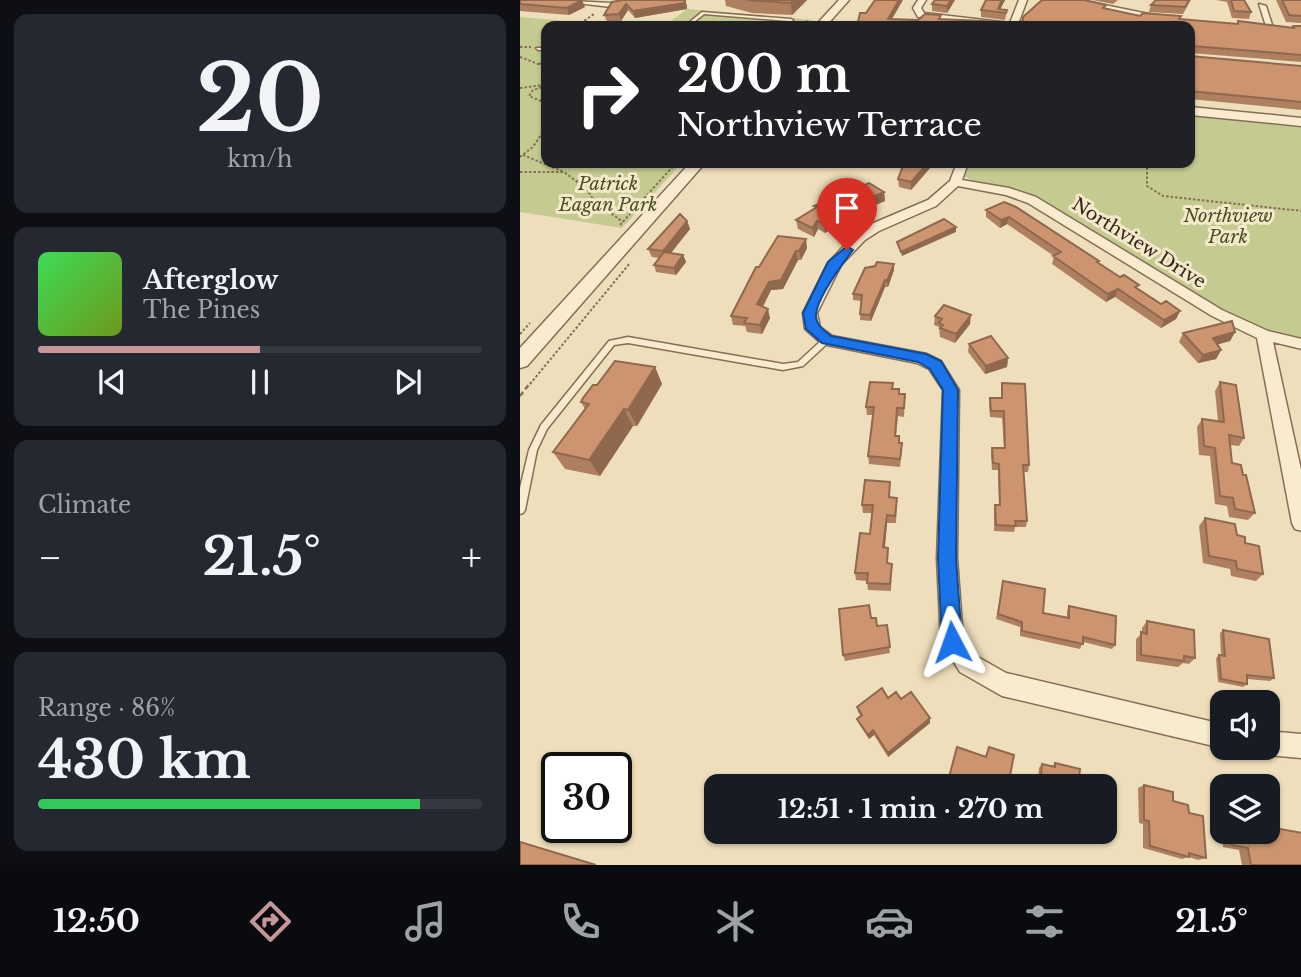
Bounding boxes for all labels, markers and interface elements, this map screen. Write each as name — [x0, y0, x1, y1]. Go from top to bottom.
text: 20 — [196, 43, 324, 156]
text: 200 m — [677, 44, 850, 105]
icon: right — [562, 49, 653, 140]
text: Northview Terrace — [677, 105, 982, 145]
text: km/h — [227, 145, 293, 173]
park label: Patrick Eagan Park — [558, 173, 657, 216]
pin — [817, 178, 877, 250]
icon: arrive — [828, 189, 866, 227]
street label: Northview Drive — [1068, 193, 1210, 293]
park label: Northview Park — [1183, 205, 1272, 248]
text: Afterglow — [143, 264, 279, 296]
text: The Pines — [143, 296, 260, 324]
icon: previous — [93, 363, 131, 401]
icon: pause — [241, 363, 279, 401]
icon: next — [389, 363, 427, 401]
text: Climate — [38, 491, 131, 519]
text: 21.5° — [202, 525, 321, 589]
text: − — [38, 534, 62, 581]
text: + — [461, 534, 482, 581]
position arrow — [915, 605, 989, 679]
map controls — [1210, 690, 1280, 844]
button: sound — [1210, 690, 1280, 760]
text: Range · 86% — [38, 694, 175, 722]
text: 430 km — [38, 728, 251, 792]
speed limit sign: 30 — [541, 752, 632, 843]
button: layers — [1210, 774, 1280, 844]
text: 12:51 · 1 min · 270 m — [778, 793, 1043, 825]
icon: directions — [246, 897, 295, 946]
icon: music — [401, 897, 450, 946]
icon: phone — [556, 897, 605, 946]
icon: climate — [711, 897, 760, 946]
icon: car — [865, 897, 914, 946]
icon: filters — [1020, 897, 1069, 946]
text: 12:50 — [53, 901, 140, 941]
text: 21.5° — [1175, 901, 1248, 941]

